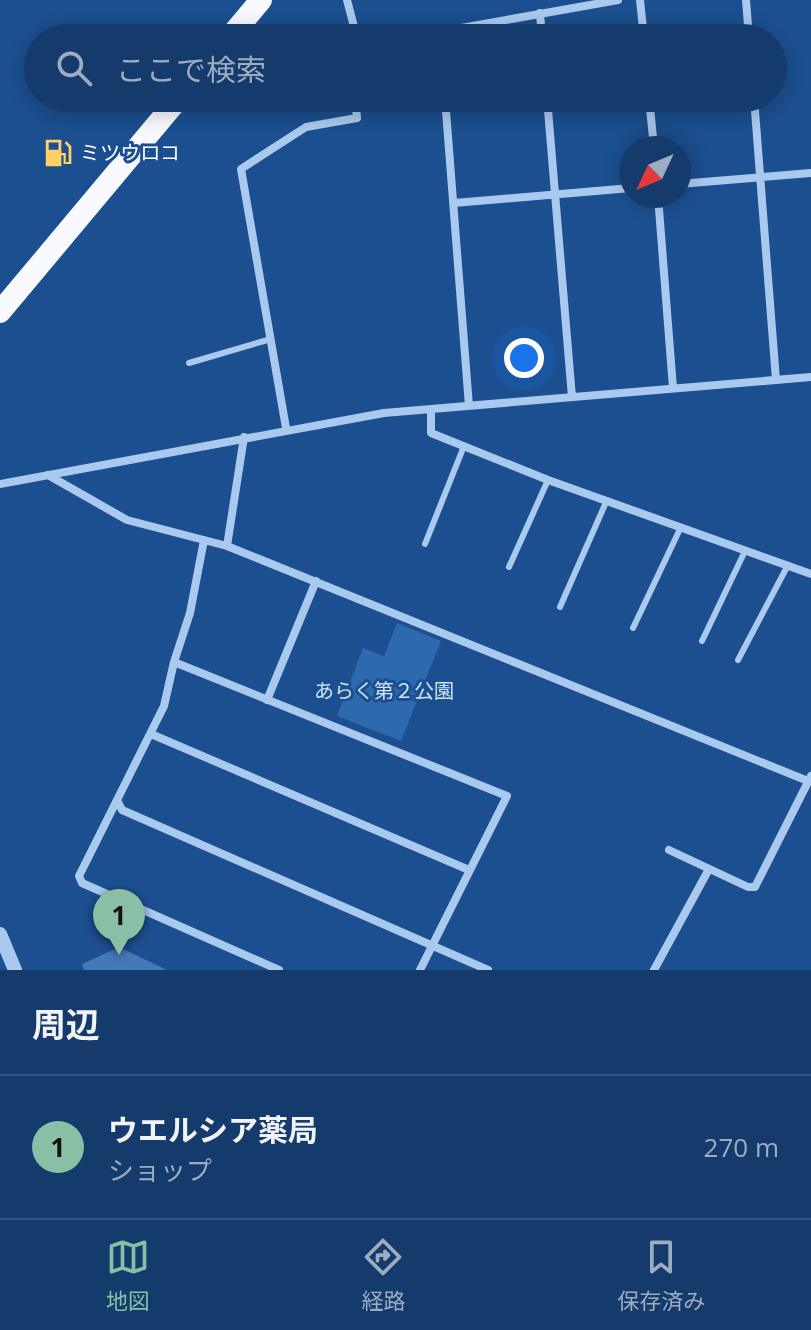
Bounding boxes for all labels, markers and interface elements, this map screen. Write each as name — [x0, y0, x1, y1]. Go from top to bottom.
search box — [24, 24, 787, 112]
icon: search — [52, 46, 96, 90]
text: ここで検索 — [116, 49, 266, 90]
north arrow — [619, 136, 691, 208]
fuel station icon: ミツウロコ — [43, 138, 73, 168]
place label: ミツウロコ — [80, 139, 180, 166]
your location — [504, 338, 544, 378]
park label: あらく第２公園 — [314, 677, 454, 704]
pin: 1 — [93, 889, 145, 955]
text: 周辺 — [32, 1001, 100, 1047]
text: ウエルシア薬局 — [108, 1109, 318, 1150]
text: 1 — [51, 1129, 65, 1165]
text: 270 m — [704, 1129, 779, 1165]
text: ショップ — [108, 1152, 212, 1188]
tab: 地図 — [106, 1235, 150, 1315]
tab: 経路 — [361, 1235, 405, 1315]
tab: 保存済み — [617, 1235, 705, 1315]

